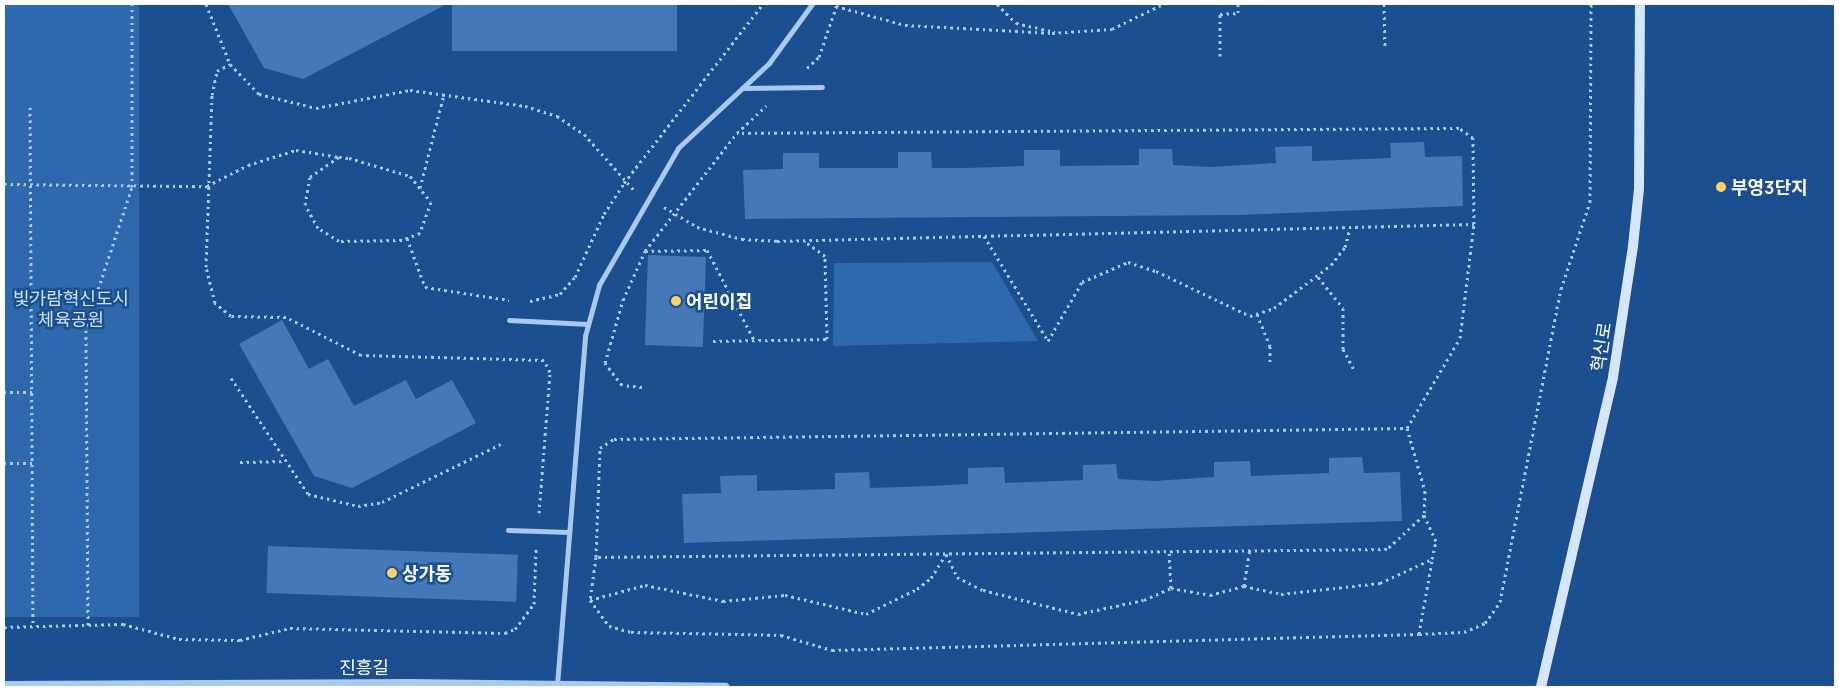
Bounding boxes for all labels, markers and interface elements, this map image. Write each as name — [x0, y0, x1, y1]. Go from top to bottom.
place label: 부영3단지 — [1731, 176, 1808, 198]
marker: 부영3단지 — [1715, 181, 1727, 193]
park label: 빛가람혁신도시 체육공원 — [13, 288, 129, 330]
place label: 어린이집 — [686, 290, 752, 312]
marker: 어린이집 — [670, 295, 682, 307]
street label: 혁신로 — [1586, 321, 1616, 373]
place label: 상가동 — [402, 562, 452, 584]
marker: 상가동 — [386, 567, 398, 579]
street label: 진흥길 — [339, 656, 389, 678]

